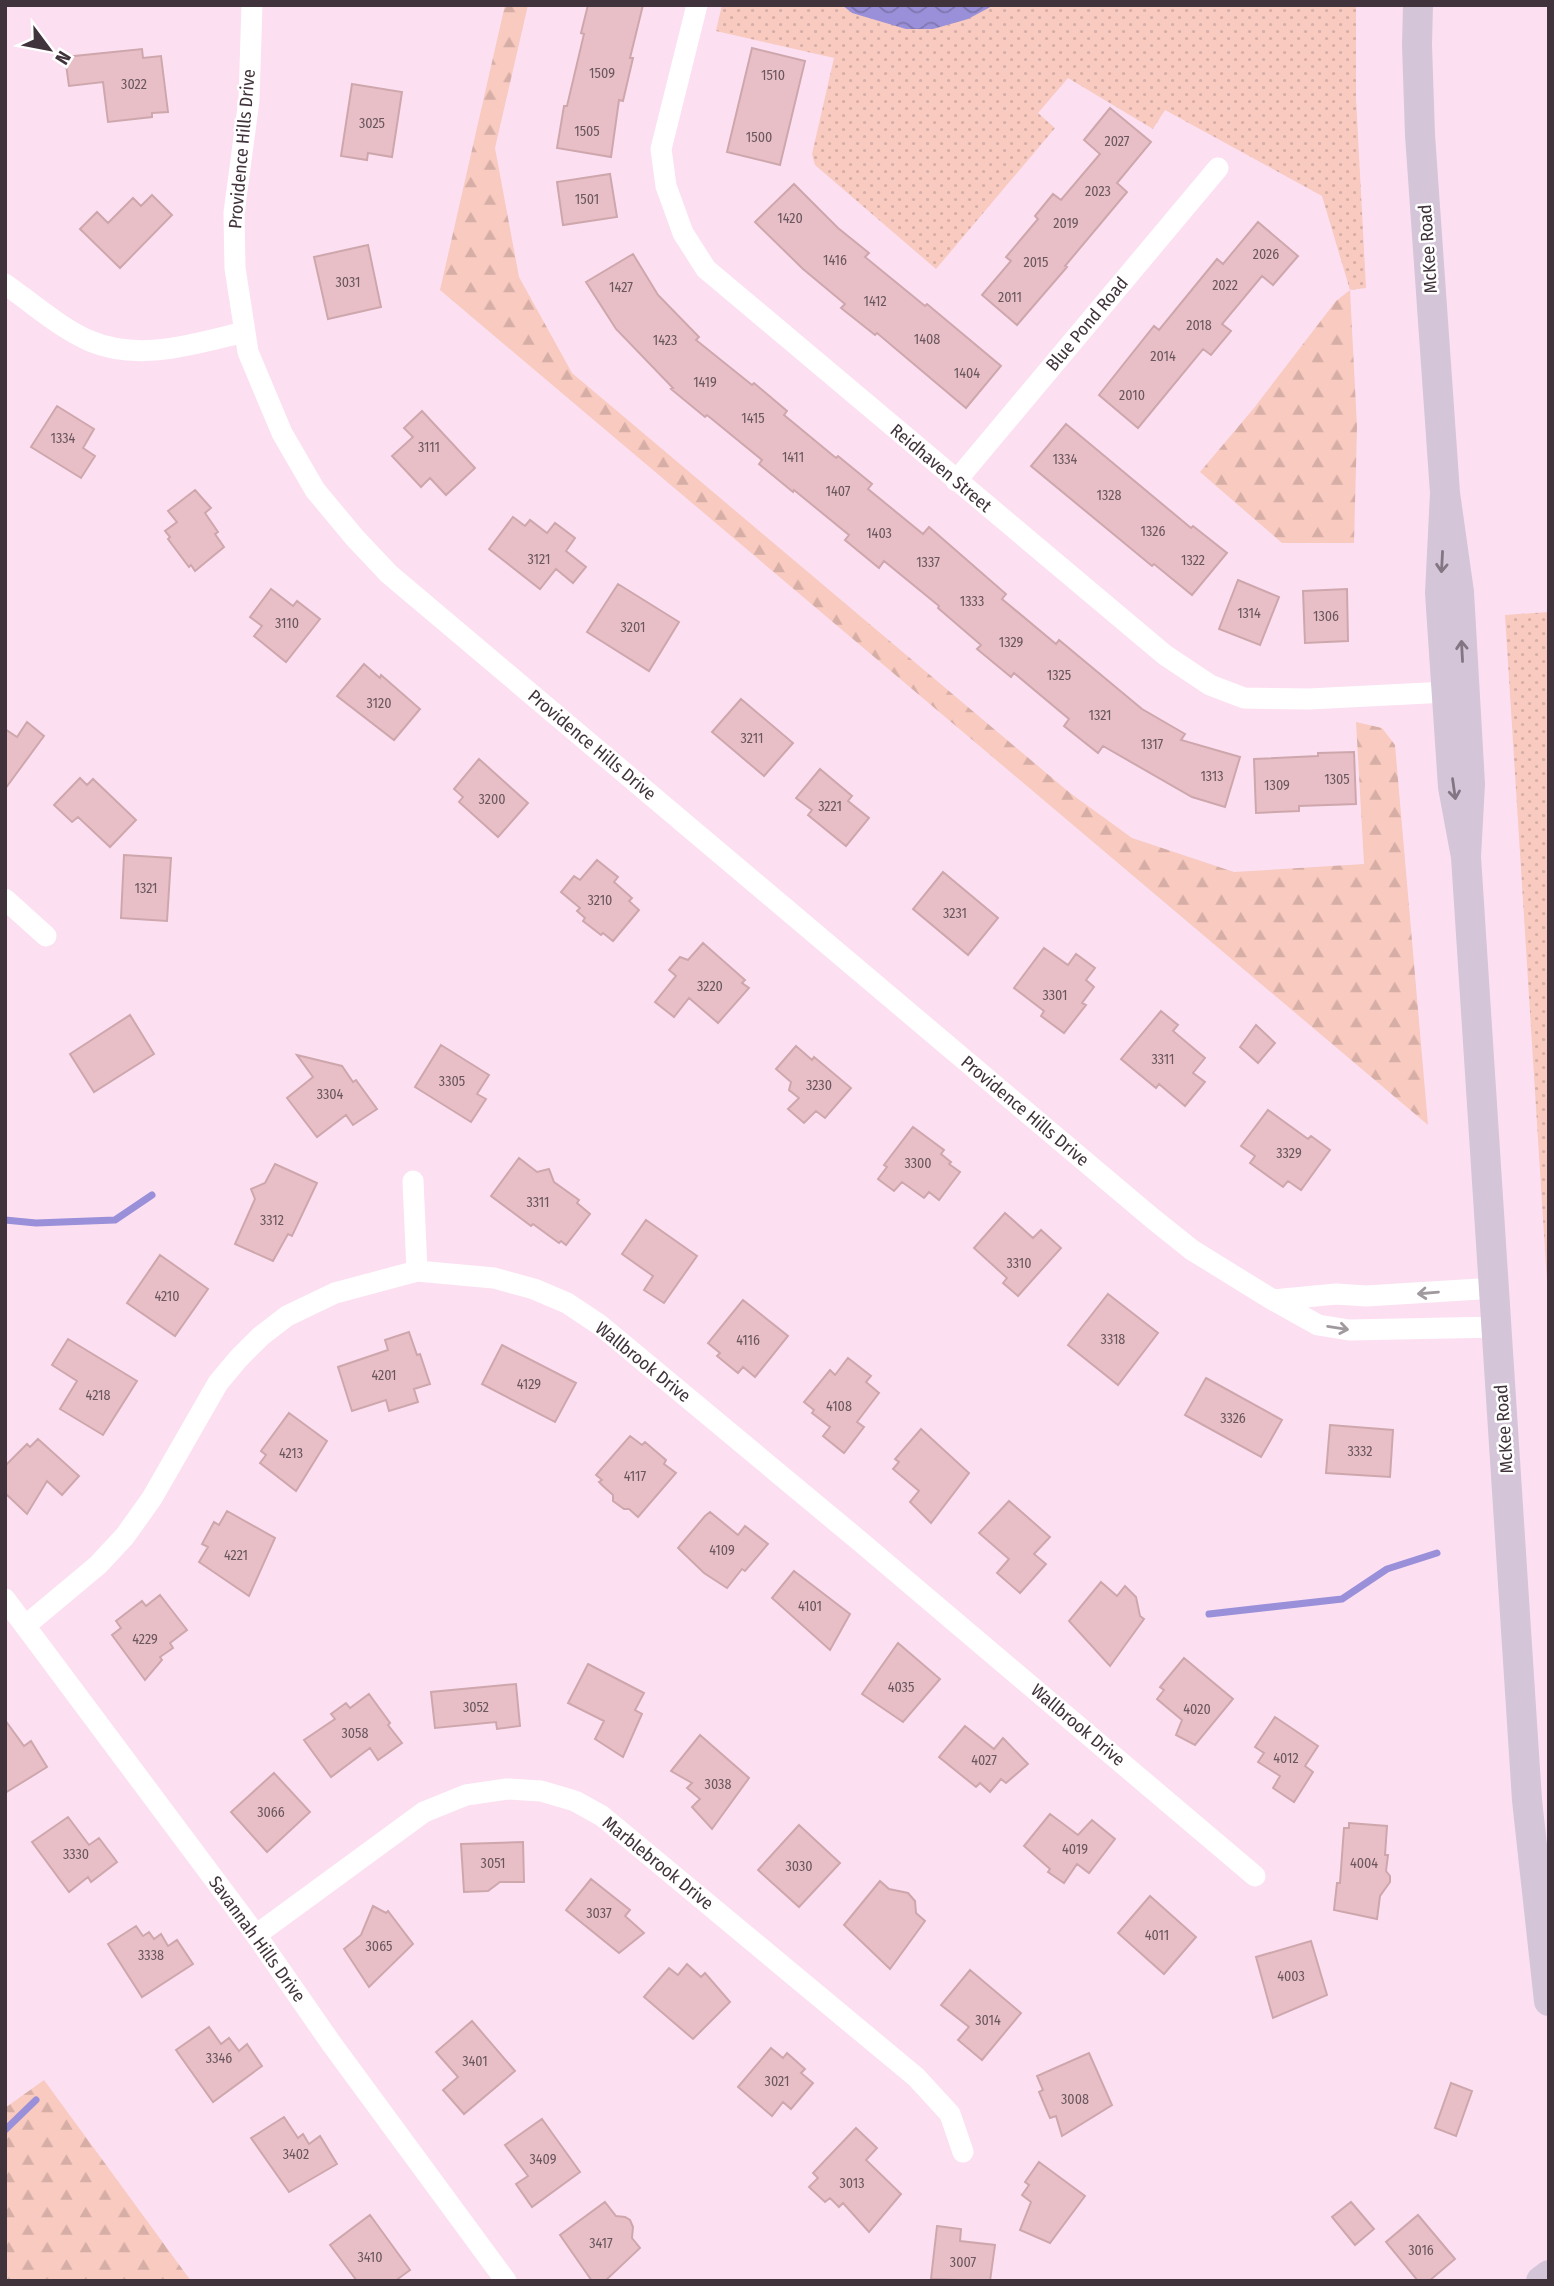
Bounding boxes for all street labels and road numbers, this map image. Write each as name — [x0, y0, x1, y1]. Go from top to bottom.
street label: Providence Hills Drive — [224, 68, 260, 230]
street label: McKee Road — [1414, 204, 1442, 294]
street label: Blue Pond Road — [1041, 272, 1133, 376]
street label: Reidhaven Street — [886, 419, 996, 517]
street label: Providence Hills Drive — [524, 685, 661, 805]
street label: Providence Hills Drive — [957, 1051, 1094, 1171]
street label: Wallbrook Drive — [591, 1317, 695, 1407]
street label: McKee Road — [1490, 1384, 1518, 1474]
street label: Wallbrook Drive — [1026, 1679, 1130, 1771]
street label: Marblebrook Drive — [598, 1812, 718, 1914]
street label: Savannah Hills Drive — [204, 1872, 310, 2006]

